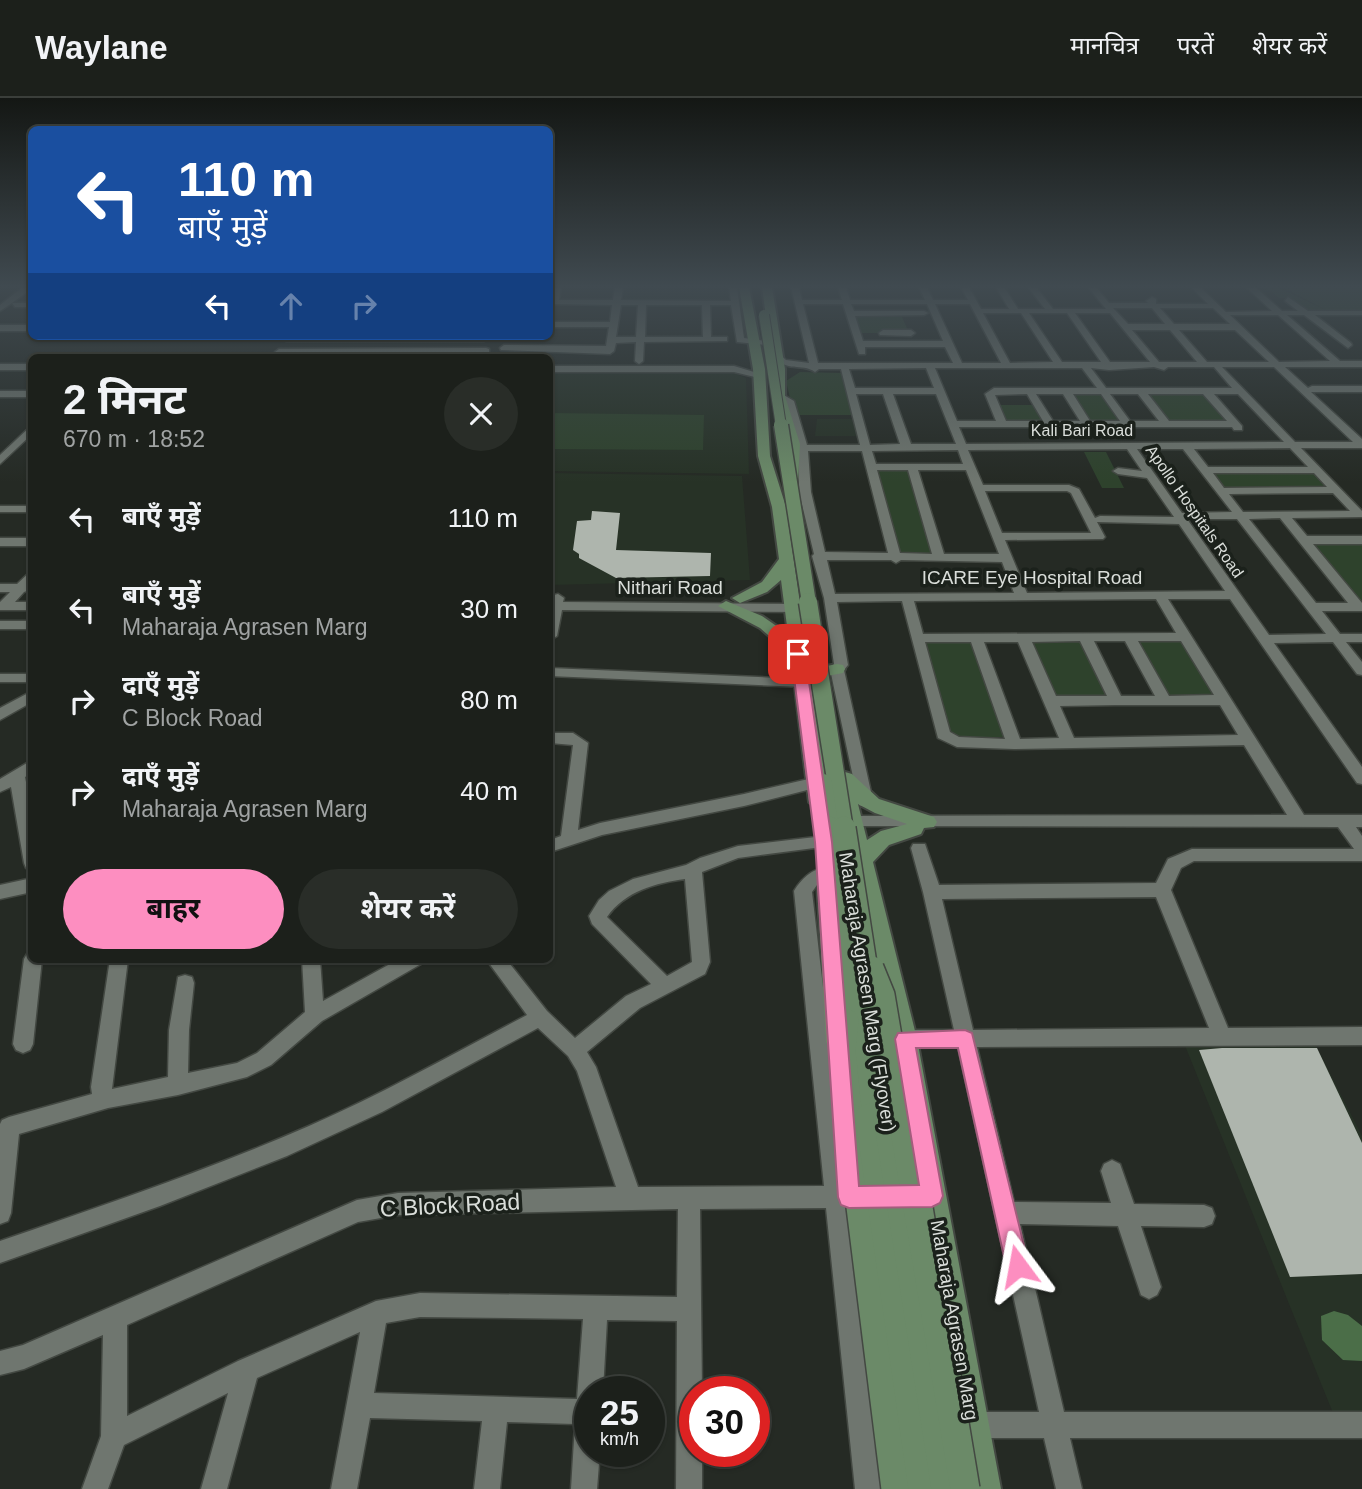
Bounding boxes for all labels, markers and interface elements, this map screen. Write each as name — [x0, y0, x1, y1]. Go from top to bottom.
text: Waylane — [35, 29, 168, 66]
text: मानचित्र — [1070, 32, 1139, 59]
text: परतें — [1177, 32, 1214, 59]
text: शेयर करें — [1252, 32, 1327, 59]
text: 110 m — [178, 152, 314, 206]
icon: left — [63, 154, 154, 245]
text: बाएँ मुड़ें — [178, 209, 267, 245]
icon: left — [199, 287, 237, 325]
icon: ahead — [272, 287, 310, 325]
icon: right — [345, 287, 383, 325]
text: 2 मिनट — [63, 376, 186, 423]
button: close — [444, 377, 518, 451]
street label: Kali Bari Road — [1031, 422, 1133, 439]
text: 670 m · 18:52 — [63, 426, 205, 452]
street label: Apollo Hospitals Road — [1142, 442, 1247, 581]
icon: left — [63, 500, 101, 538]
text: बाएँ मुड़ें — [122, 501, 201, 531]
text: 110 m — [448, 503, 518, 533]
street label: ICARE Eye Hospital Road — [922, 567, 1142, 588]
street label: Nithari Road — [617, 577, 723, 598]
text: बाएँ मुड़ें — [122, 579, 201, 609]
icon: left — [63, 591, 101, 629]
text: 30 m — [460, 594, 518, 624]
text: Maharaja Agrasen Marg — [122, 614, 367, 640]
pin — [768, 624, 828, 684]
icon: arrive — [779, 635, 817, 673]
text: दाएँ मुड़ें — [122, 670, 199, 700]
icon: right — [63, 682, 101, 720]
text: 80 m — [460, 685, 518, 715]
text: C Block Road — [122, 705, 263, 731]
text: दाएँ मुड़ें — [122, 761, 199, 791]
icon: right — [63, 773, 101, 811]
text: 40 m — [460, 776, 518, 806]
text: Maharaja Agrasen Marg — [122, 796, 367, 822]
street label: Maharaja Agrasen Marg (Flyover) — [835, 851, 900, 1133]
button: बाहर — [63, 869, 284, 949]
button: शेयर करें — [298, 869, 518, 949]
street label: C Block Road — [379, 1188, 521, 1222]
street label: Maharaja Agrasen Marg — [927, 1218, 982, 1422]
position arrow — [981, 1229, 1055, 1303]
speed limit sign: 30 — [679, 1376, 770, 1467]
text: 25 — [600, 1393, 639, 1432]
text: km/h — [600, 1429, 639, 1449]

